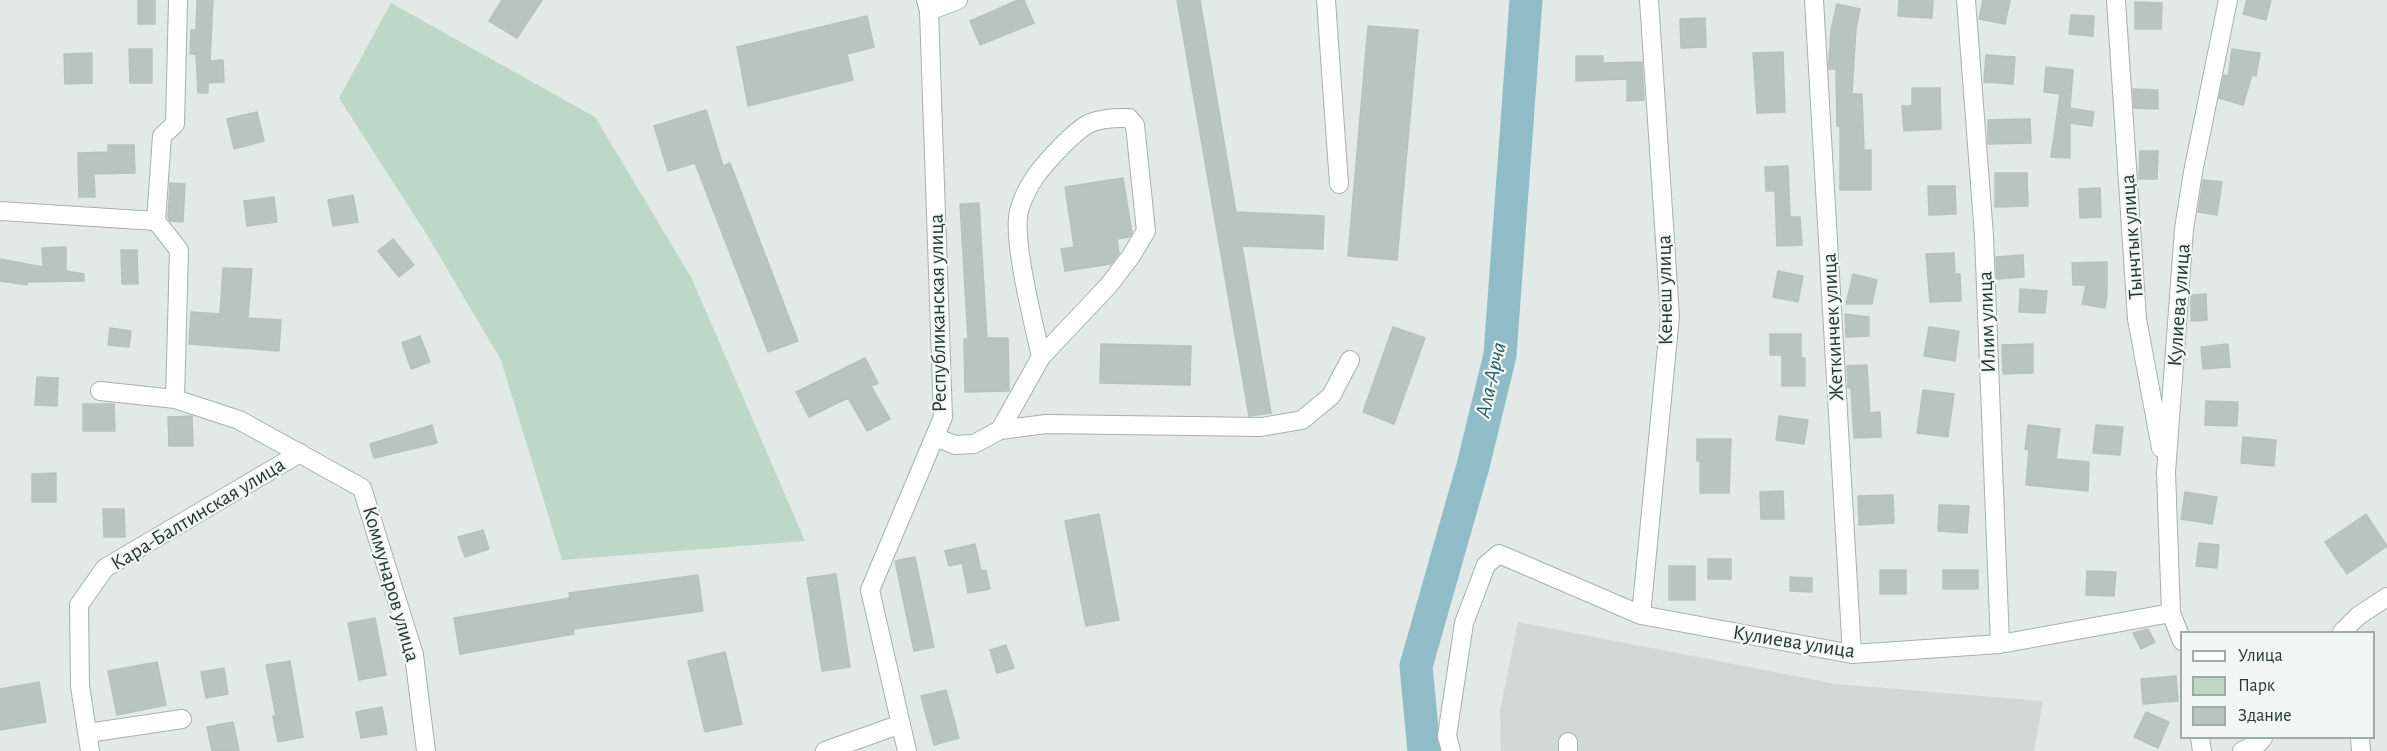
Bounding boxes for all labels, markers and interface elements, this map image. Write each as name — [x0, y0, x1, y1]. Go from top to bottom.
street label: Тынчтык улица — [2115, 174, 2149, 300]
street label: Республиканская улица — [924, 213, 952, 413]
street label: Кенеш улица — [1651, 234, 1679, 346]
street label: Кулиева улица — [2162, 243, 2196, 367]
street label: Жеткинчек улица — [1817, 252, 1849, 402]
street label: Илим улица — [1973, 271, 2001, 373]
water label: Ала-Арча — [1469, 339, 1513, 421]
street label: Кара-Балтинская улица — [106, 452, 290, 576]
street label: Коммунаров улица — [357, 503, 425, 665]
street label: Кулиева улица — [1731, 620, 1857, 664]
legend — [2180, 631, 2375, 739]
text: Улица — [2238, 647, 2283, 665]
text: Парк — [2238, 677, 2275, 695]
text: Здание — [2238, 707, 2292, 725]

